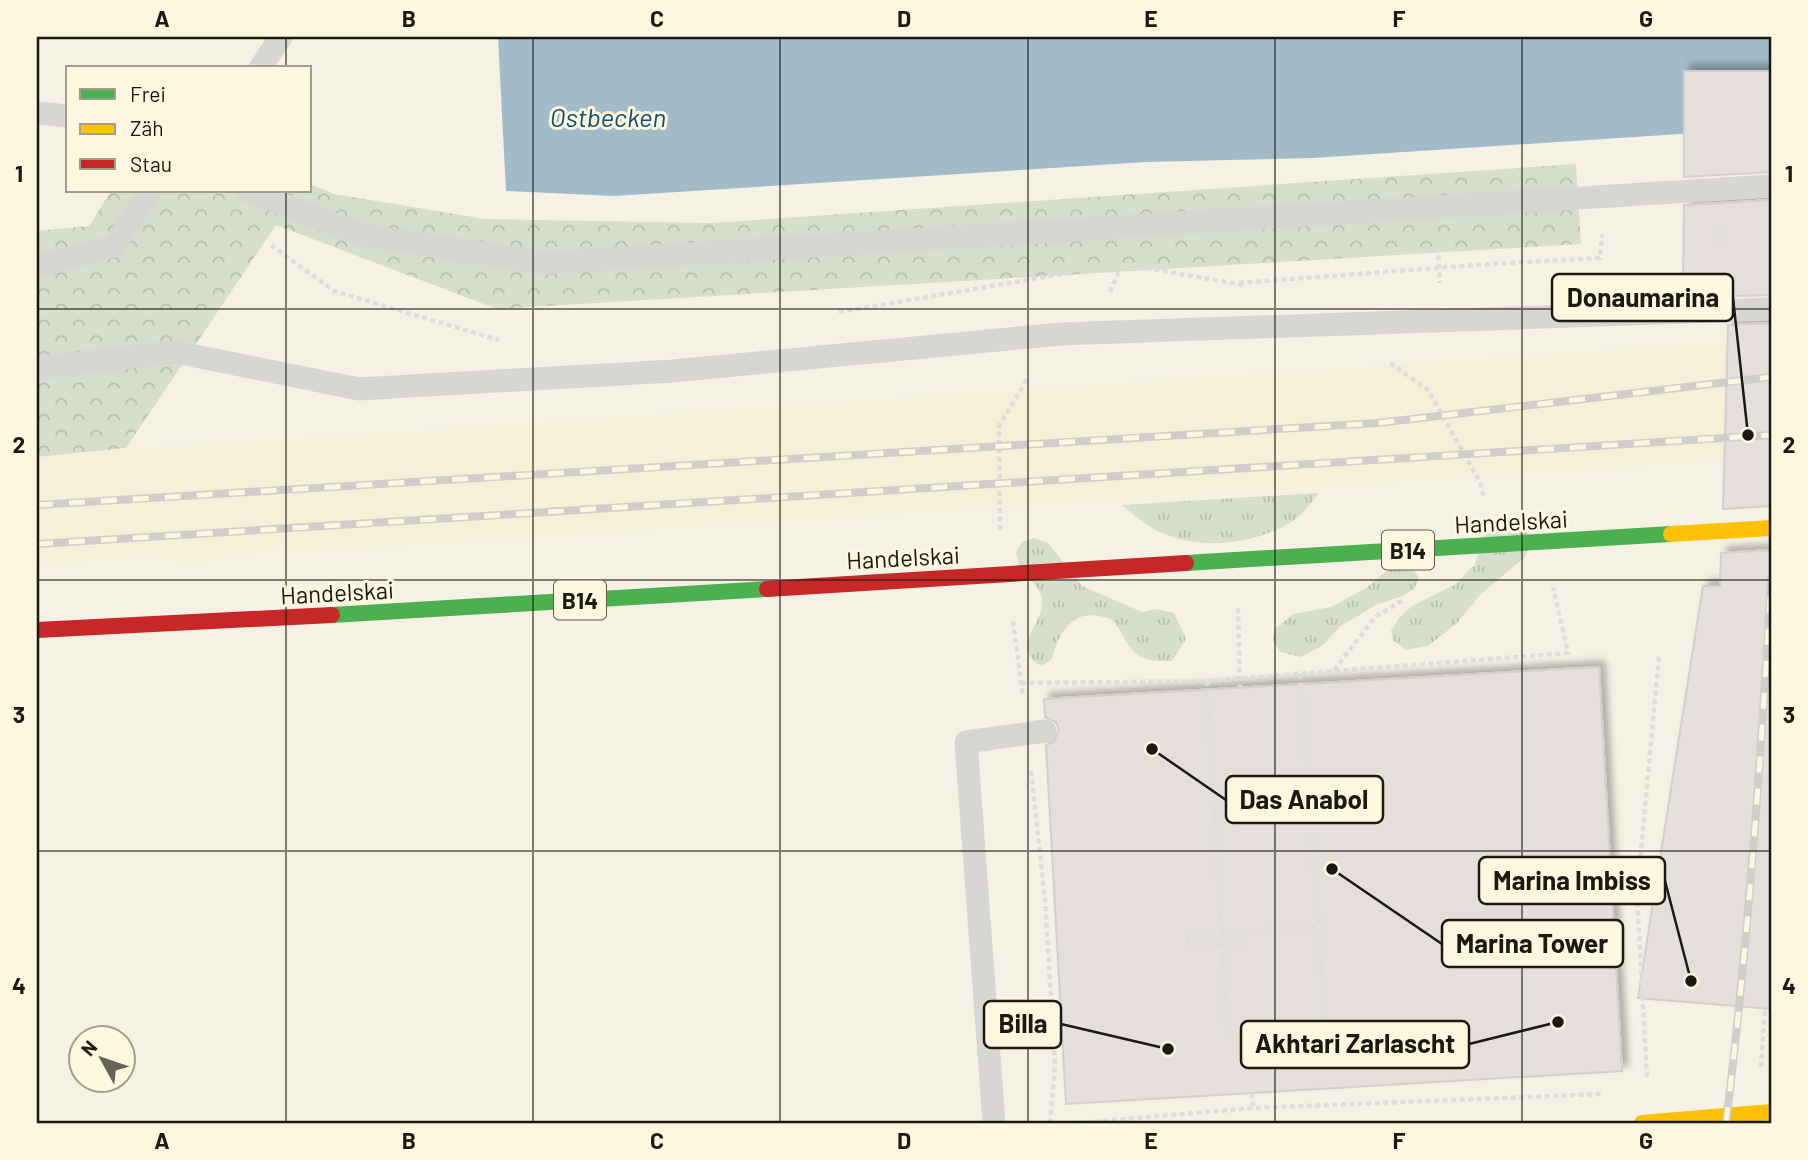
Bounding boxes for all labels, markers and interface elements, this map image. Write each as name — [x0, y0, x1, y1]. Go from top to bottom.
text: A — [154, 4, 170, 32]
text: B — [402, 4, 416, 32]
text: C — [650, 4, 664, 32]
text: D — [897, 4, 911, 32]
text: E — [1144, 4, 1158, 32]
text: F — [1393, 4, 1406, 32]
text: G — [1639, 4, 1653, 32]
legend — [66, 66, 312, 192]
text: Frei — [130, 81, 166, 106]
water label: Ostbecken — [550, 101, 666, 132]
text: Zäh — [130, 115, 164, 140]
text: Stau — [130, 151, 172, 176]
text: 1 — [15, 159, 23, 187]
text: 1 — [1785, 159, 1793, 187]
callout: Donaumarina — [1552, 274, 1733, 321]
text: Donaumarina — [1567, 281, 1719, 312]
text: 2 — [13, 430, 25, 458]
text: 2 — [1783, 430, 1795, 458]
street label: Handelskai — [1453, 504, 1569, 538]
road number: B14 — [1382, 530, 1434, 570]
street label: Handelskai — [845, 540, 961, 574]
street label: Handelskai — [279, 575, 395, 609]
road number: B14 — [554, 580, 606, 620]
text: 3 — [13, 700, 25, 728]
text: 3 — [1783, 700, 1795, 728]
callout: Das Anabol — [1226, 776, 1383, 823]
text: Das Anabol — [1240, 783, 1368, 814]
callout: Marina Imbiss — [1479, 857, 1665, 904]
text: Marina Imbiss — [1493, 864, 1651, 895]
callout: Marina Tower — [1442, 920, 1623, 967]
text: Marina Tower — [1456, 927, 1608, 958]
text: 4 — [12, 971, 26, 999]
text: 4 — [1782, 971, 1796, 999]
callout: Billa — [984, 1001, 1061, 1048]
text: Billa — [998, 1007, 1048, 1038]
callout: Akhtari Zarlascht — [1241, 1021, 1469, 1068]
north arrow — [66, 1024, 136, 1094]
text: Akhtari Zarlascht — [1255, 1027, 1455, 1058]
text: N — [76, 1036, 101, 1060]
text: A — [154, 1126, 170, 1154]
text: B — [402, 1126, 416, 1154]
text: C — [650, 1126, 664, 1154]
text: D — [897, 1126, 911, 1154]
text: E — [1144, 1126, 1158, 1154]
text: F — [1393, 1126, 1406, 1154]
text: G — [1639, 1126, 1653, 1154]

